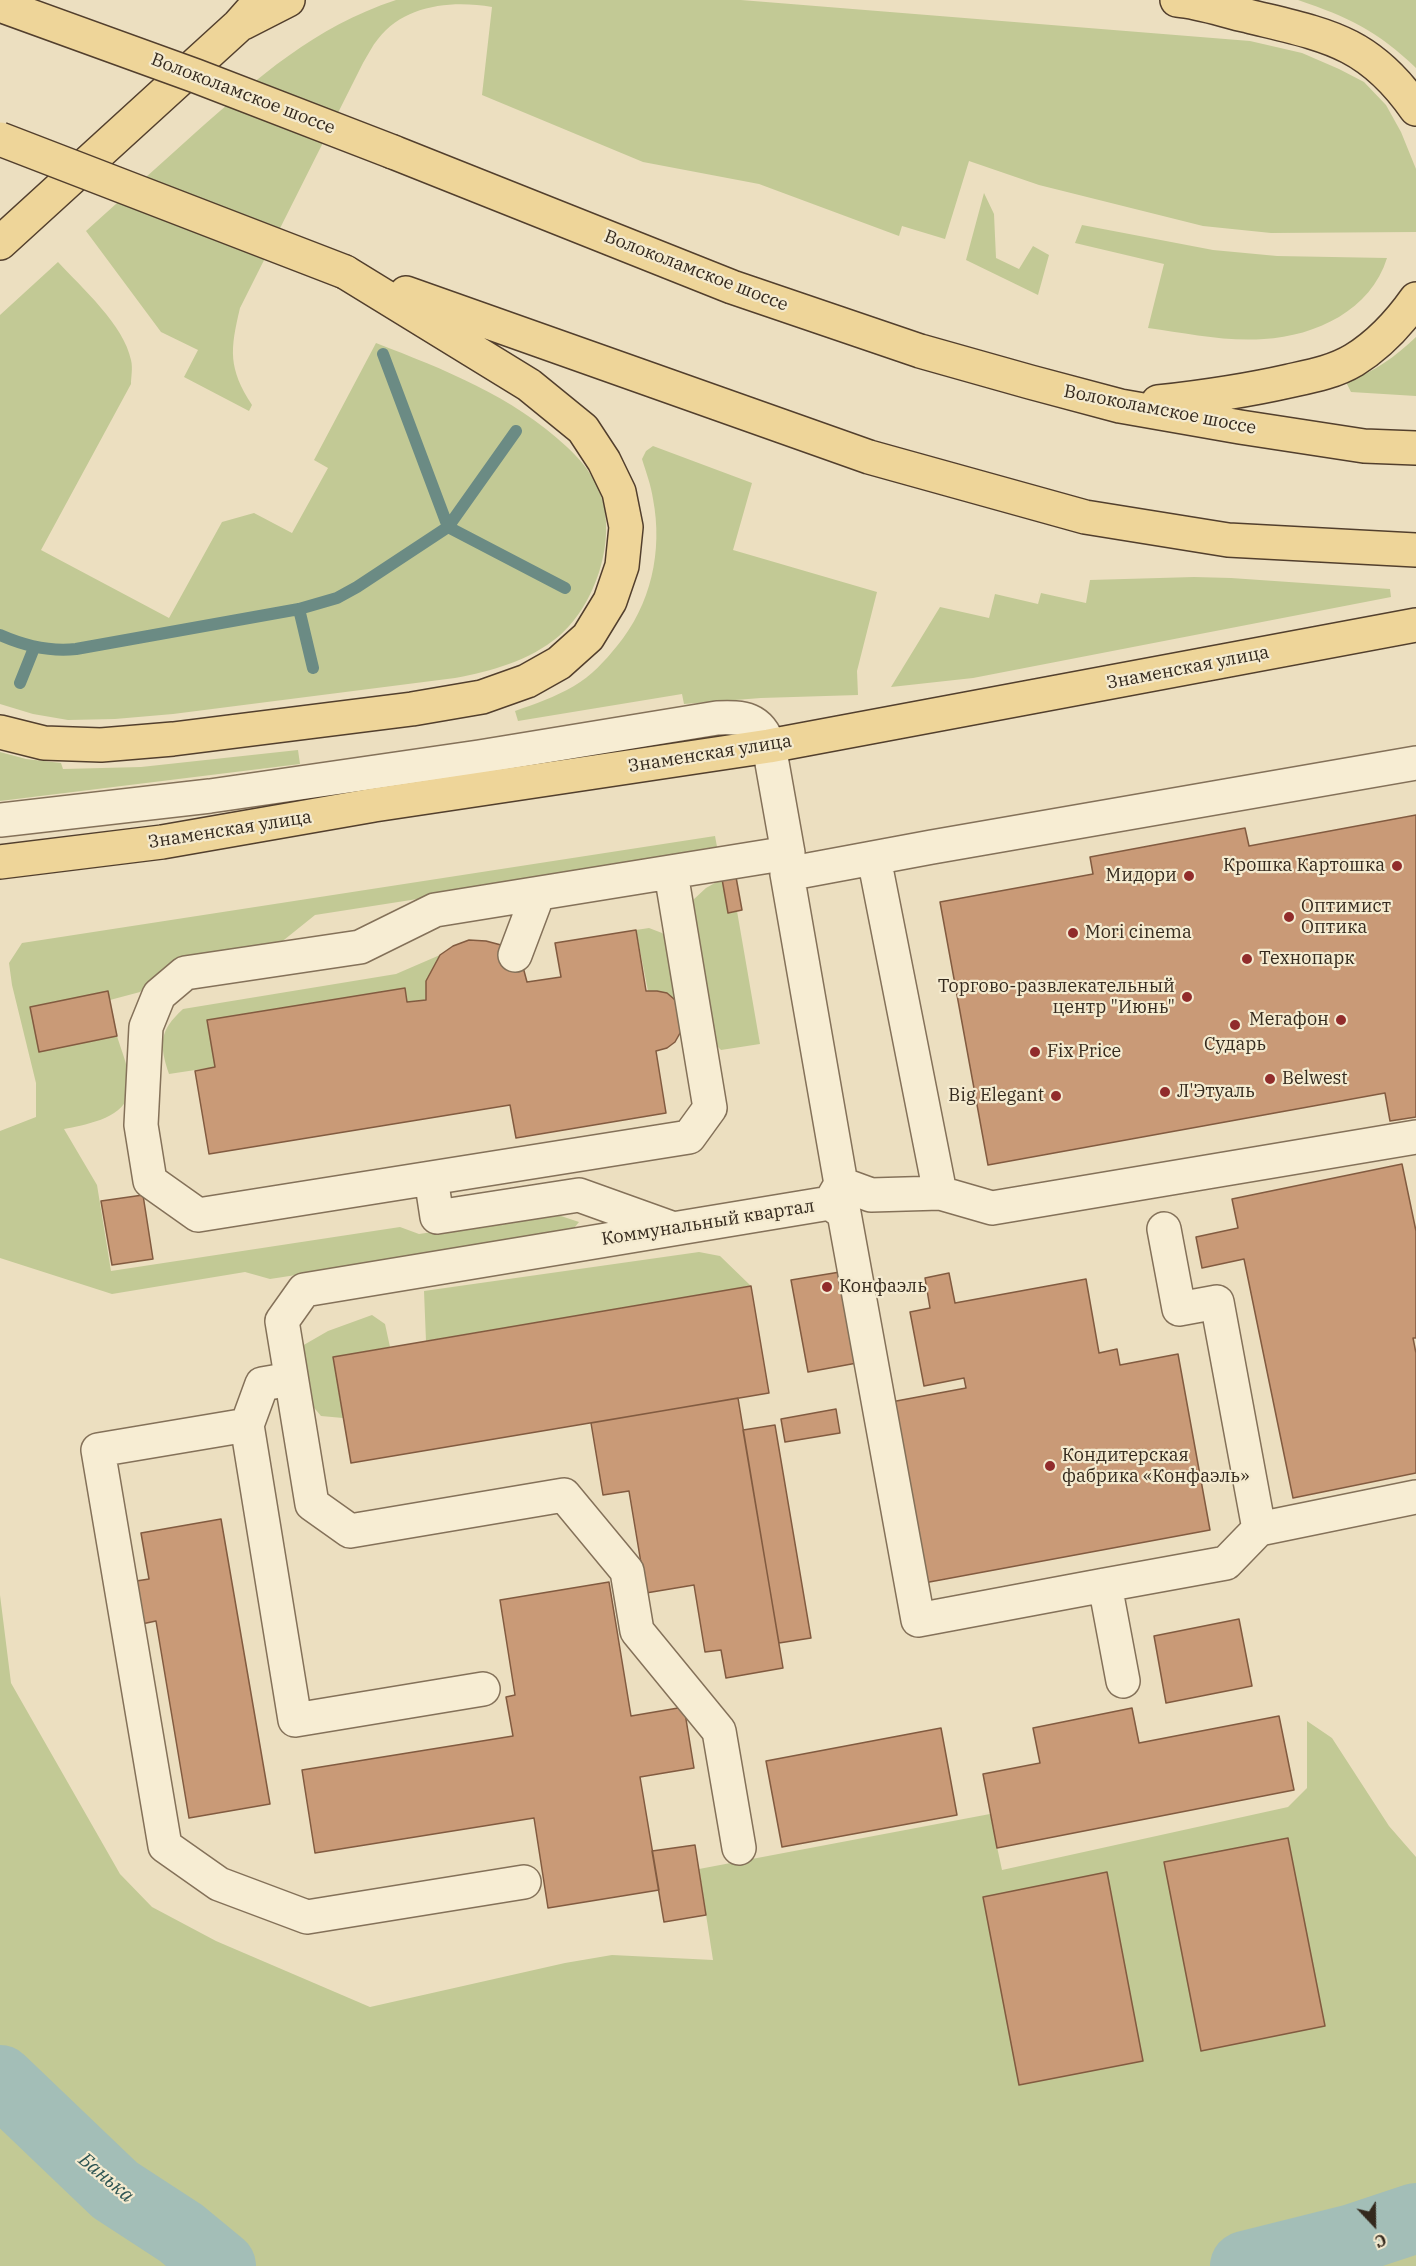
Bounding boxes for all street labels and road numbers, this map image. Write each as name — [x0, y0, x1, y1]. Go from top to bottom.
street label: Волоколамское шоссе — [148, 49, 338, 139]
street label: Волоколамское шоссе — [601, 226, 791, 316]
street label: Волоколамское шоссе — [1062, 381, 1258, 439]
street label: Знаменская улица — [1105, 642, 1271, 694]
street label: Знаменская улица — [627, 730, 793, 778]
street label: Знаменская улица — [147, 806, 313, 854]
street label: Коммунальный квартал — [600, 1195, 816, 1251]

